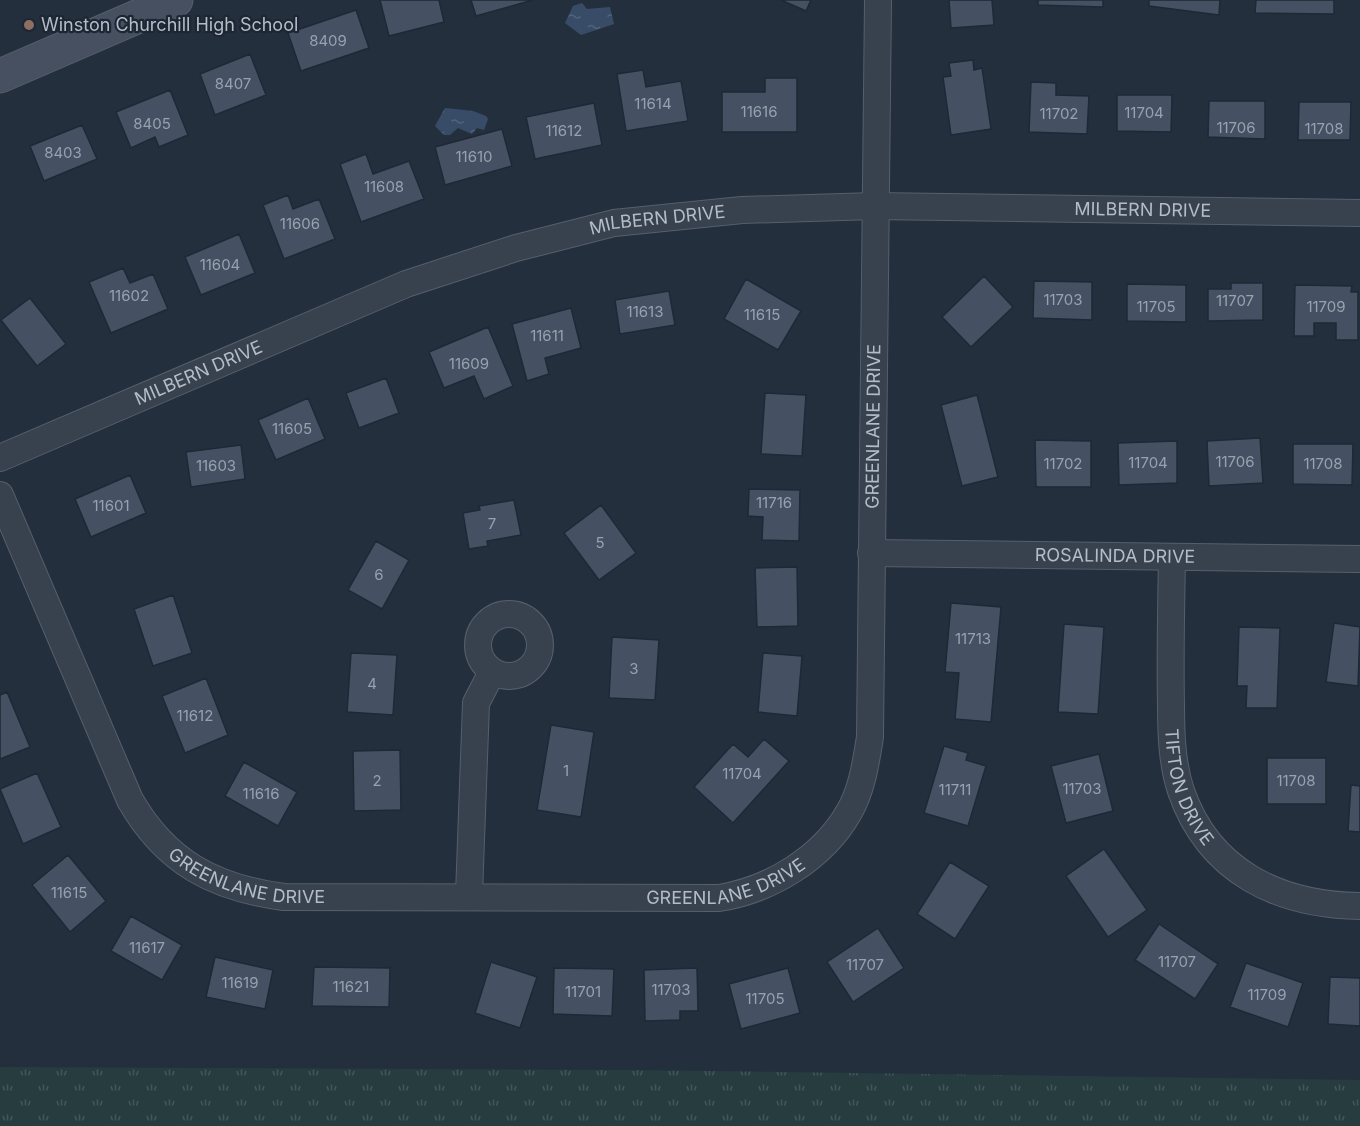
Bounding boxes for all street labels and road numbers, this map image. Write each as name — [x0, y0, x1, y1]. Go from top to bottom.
street label: MILBERN DRIVE — [1074, 198, 1211, 221]
street label: MILBERN DRIVE — [587, 201, 726, 239]
street label: MILBERN DRIVE — [131, 336, 265, 409]
street label: GREENLANE DRIVE — [861, 344, 884, 509]
street label: ROSALINDA DRIVE — [1035, 544, 1195, 567]
street label: TIFTON DRIVE — [1161, 728, 1218, 849]
street label: GREENLANE DRIVE — [165, 843, 325, 907]
street label: GREENLANE DRIVE — [646, 853, 809, 908]

